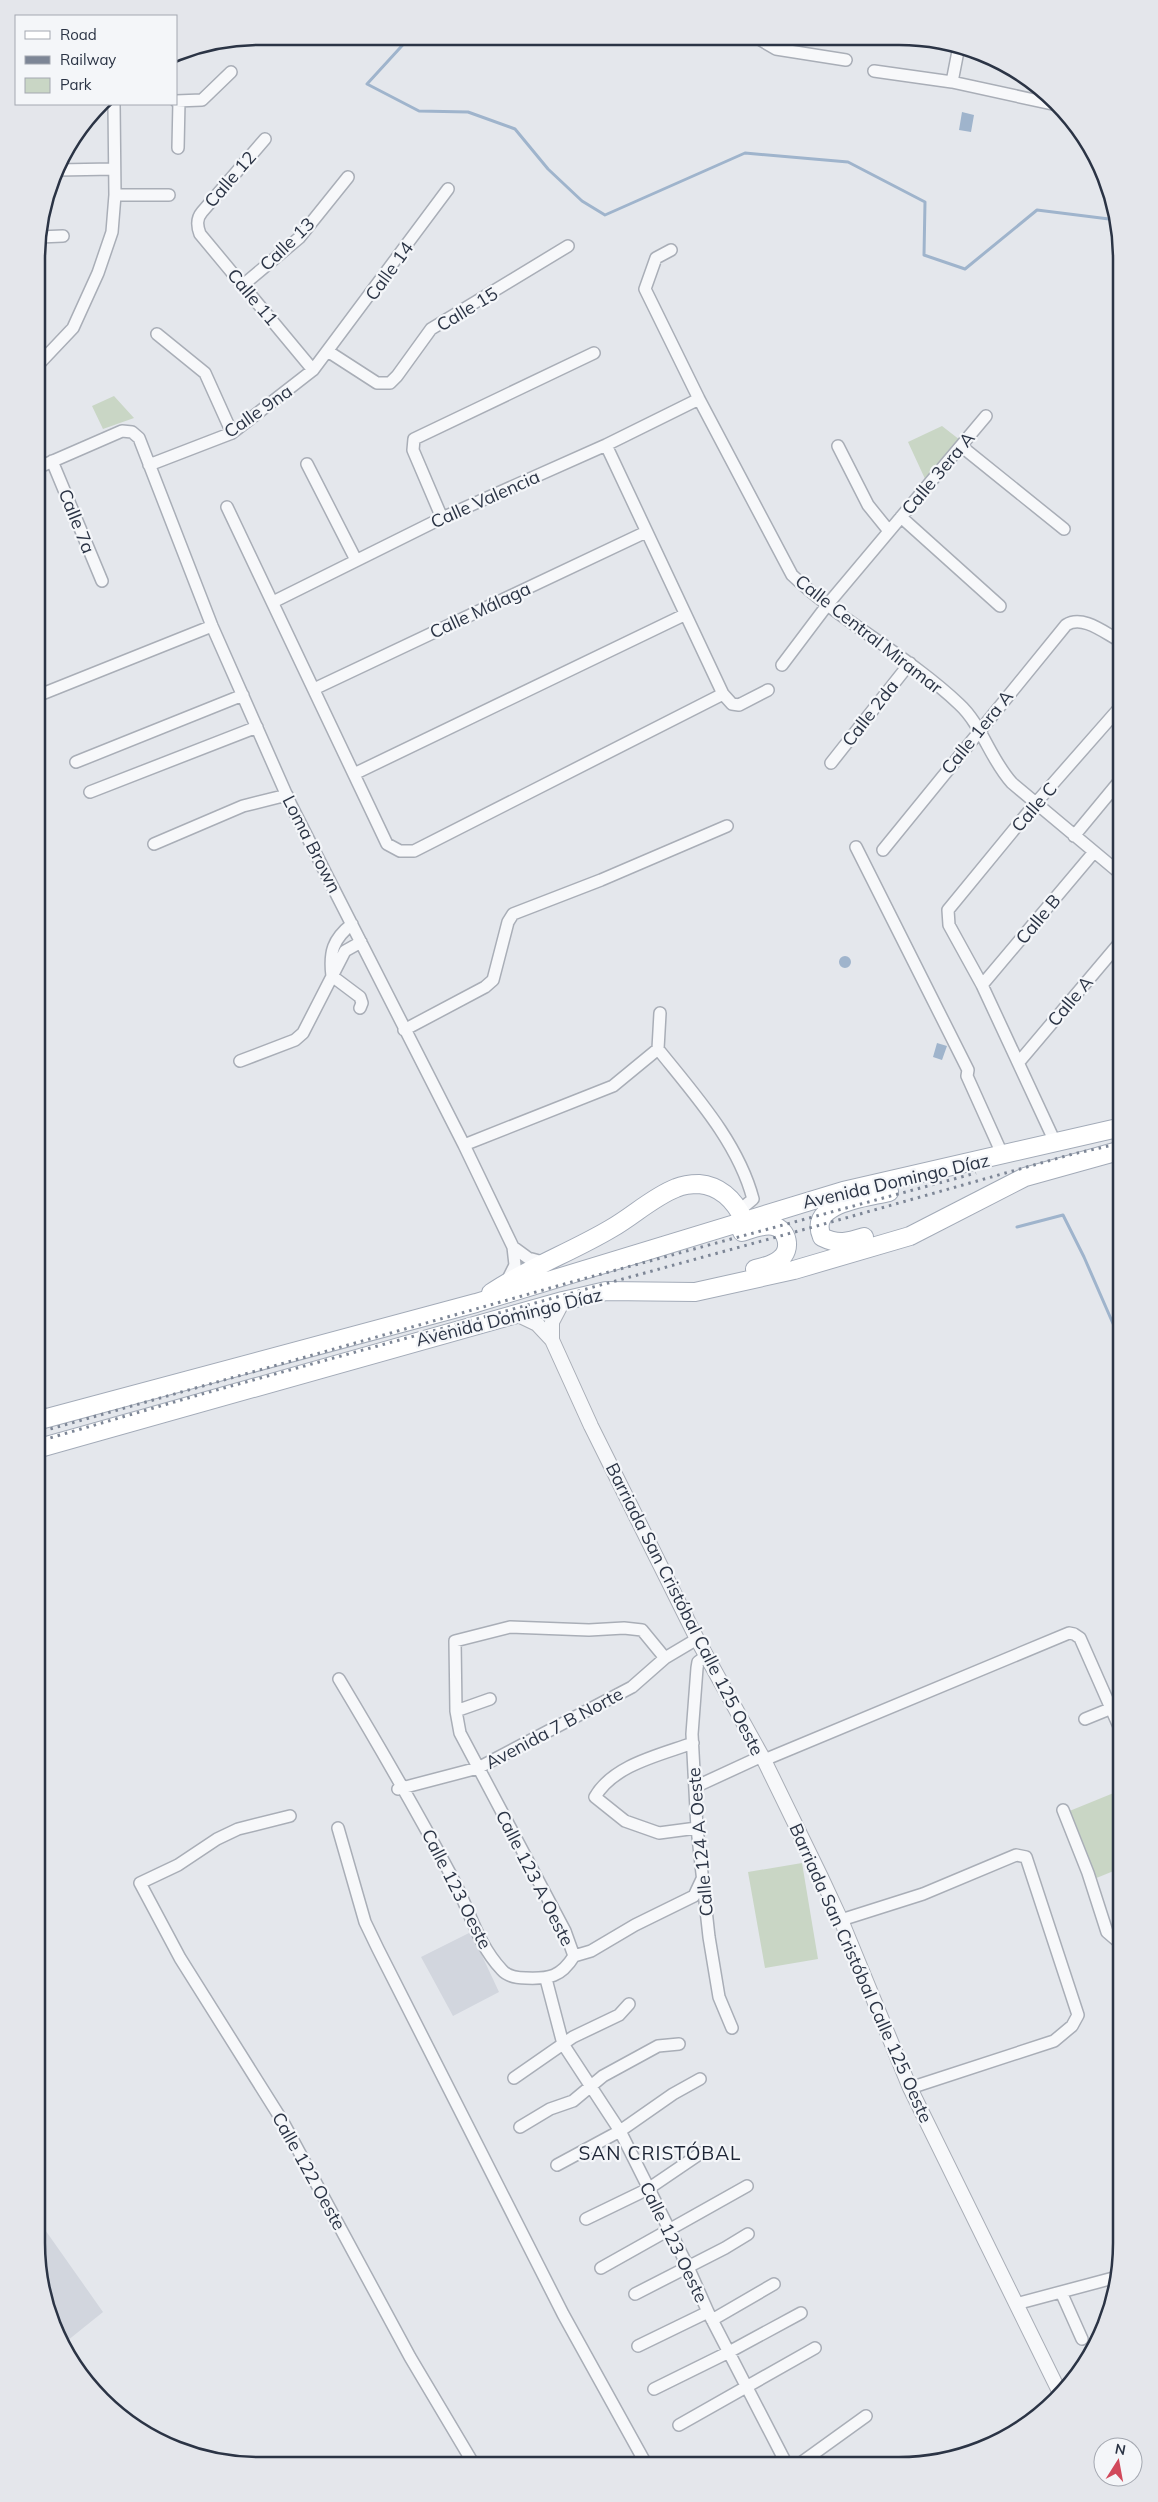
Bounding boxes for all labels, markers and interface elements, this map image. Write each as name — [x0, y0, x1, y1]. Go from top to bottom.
legend — [15, 15, 178, 105]
text: Road — [60, 25, 97, 44]
text: Railway — [60, 50, 116, 69]
text: Park — [60, 75, 92, 94]
street label: Calle 12 — [199, 146, 261, 212]
street label: Calle 13 — [255, 212, 319, 276]
street label: Calle 14 — [360, 237, 418, 305]
street label: Calle 11 — [223, 264, 283, 330]
street label: Calle 15 — [432, 282, 502, 336]
street label: Calle 9na — [219, 379, 297, 443]
street label: Calle 3era A — [897, 427, 979, 519]
street label: Calle Valencia — [427, 465, 543, 533]
street label: Calle 7a — [54, 485, 100, 557]
street label: Calle Central Miramar — [791, 569, 948, 699]
street label: Calle Málaga — [426, 577, 534, 643]
street label: Calle 2da — [837, 675, 903, 751]
street label: Calle 1era A — [936, 685, 1018, 779]
street label: Calle C — [1006, 777, 1062, 837]
street label: Loma Brown — [278, 791, 346, 897]
street label: Calle B — [1011, 889, 1065, 949]
street label: Calle A — [1042, 971, 1098, 1031]
street label: Avenida Domingo Díaz — [800, 1148, 992, 1214]
street label: Avenida Domingo Díaz — [413, 1283, 605, 1351]
street label: Barriada San Cristóbal Calle 125 Oeste — [601, 1459, 769, 1759]
street label: Avenida 7 B Norte — [481, 1682, 627, 1774]
street label: Calle 124 A Oeste — [682, 1767, 718, 1917]
street label: Calle 123 A Oeste — [491, 1806, 579, 1950]
street label: Barriada San Cristóbal Calle 125 Oeste — [784, 1820, 938, 2126]
street label: Calle 123 Oeste — [417, 1825, 497, 1953]
street label: Calle 122 Oeste — [267, 2108, 351, 2234]
district label: SAN CRISTÓBAL — [579, 2141, 741, 2165]
street label: Calle 123 Oeste — [635, 2178, 713, 2306]
north arrow — [1093, 2437, 1143, 2487]
text: N — [1114, 2439, 1127, 2459]

